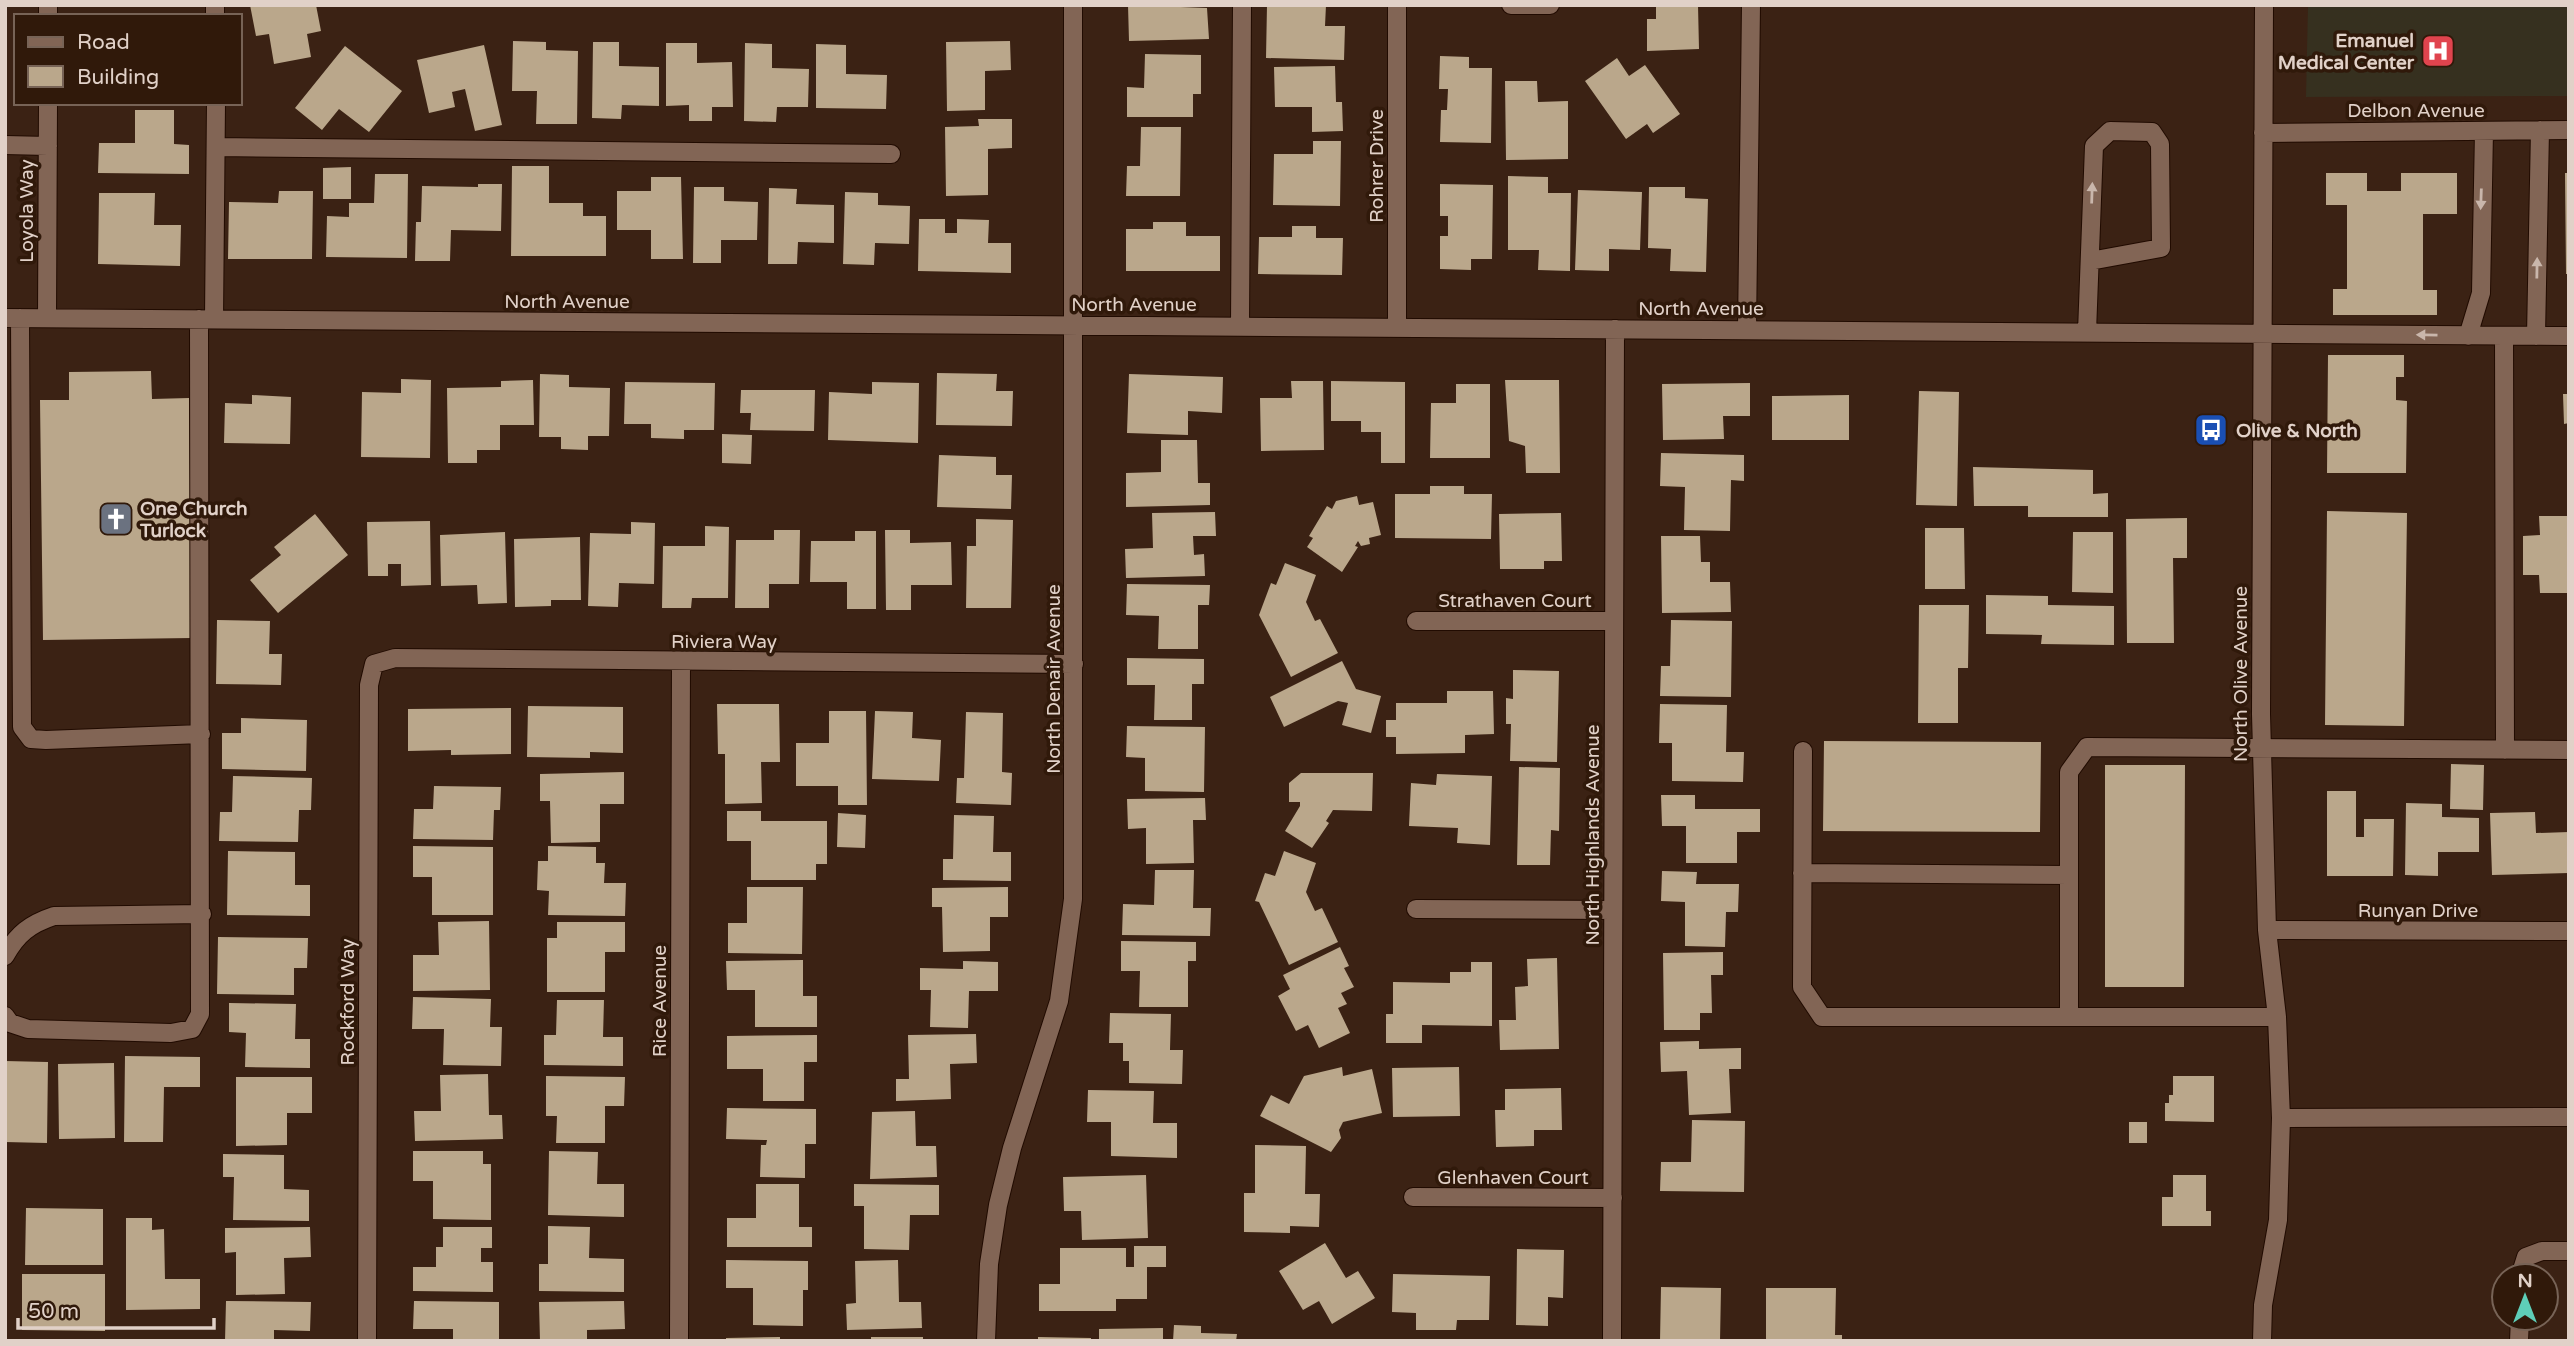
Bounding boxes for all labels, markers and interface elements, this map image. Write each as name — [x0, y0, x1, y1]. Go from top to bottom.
legend — [14, 14, 242, 105]
text: Road — [77, 30, 130, 55]
place label: Emanuel Medical Center — [2278, 30, 2415, 74]
hospital icon: Emanuel Medical Center — [2419, 32, 2457, 70]
text: Building — [77, 65, 159, 90]
street label: Delbon Avenue — [2347, 100, 2485, 122]
street label: Rohrer Drive — [1366, 109, 1388, 223]
street label: Loyola Way — [16, 159, 38, 263]
one-way arrow — [2087, 182, 2098, 204]
one-way arrow — [2476, 188, 2487, 210]
one-way arrow — [2531, 256, 2543, 278]
street label: North Avenue — [504, 291, 630, 313]
street label: North Avenue — [1071, 294, 1197, 316]
street label: North Avenue — [1638, 298, 1764, 320]
one-way arrow — [2416, 330, 2438, 341]
bus stop icon: Olive & North — [2192, 411, 2230, 449]
place label: Olive & North — [2236, 420, 2358, 442]
place label: One Church Turlock — [139, 498, 247, 542]
church icon: One Church Turlock — [97, 500, 135, 538]
street label: North Denair Avenue — [1043, 584, 1065, 774]
street label: North Olive Avenue — [2230, 586, 2252, 762]
street label: Strathaven Court — [1438, 590, 1592, 612]
street label: Riviera Way — [671, 631, 777, 653]
street label: North Highlands Avenue — [1582, 724, 1604, 946]
street label: Runyan Drive — [2358, 900, 2478, 922]
street label: Rockford Way — [337, 939, 359, 1065]
street label: Rice Avenue — [649, 945, 671, 1057]
street label: Glenhaven Court — [1437, 1167, 1589, 1189]
north arrow — [2490, 1262, 2560, 1332]
text: N — [2517, 1270, 2533, 1292]
scale bar — [18, 1286, 214, 1330]
text: 50 m — [28, 1299, 79, 1324]

